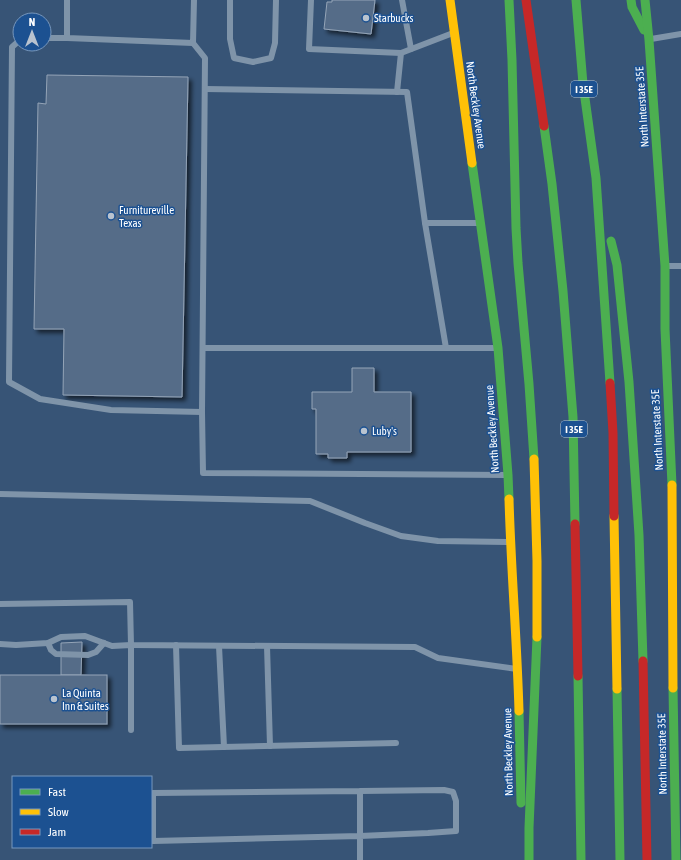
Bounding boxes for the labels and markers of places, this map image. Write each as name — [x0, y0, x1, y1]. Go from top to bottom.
place label: Starbucks — [374, 12, 414, 24]
marker: Starbucks — [361, 13, 371, 23]
place label: Furnitureville Texas — [119, 204, 174, 229]
marker: Furnitureville Texas — [106, 211, 116, 221]
place label: Luby's — [372, 425, 397, 437]
marker: Luby's — [359, 426, 369, 436]
place label: La Quinta Inn & Suites — [62, 687, 109, 712]
marker: La Quinta Inn & Suites — [49, 694, 59, 704]

